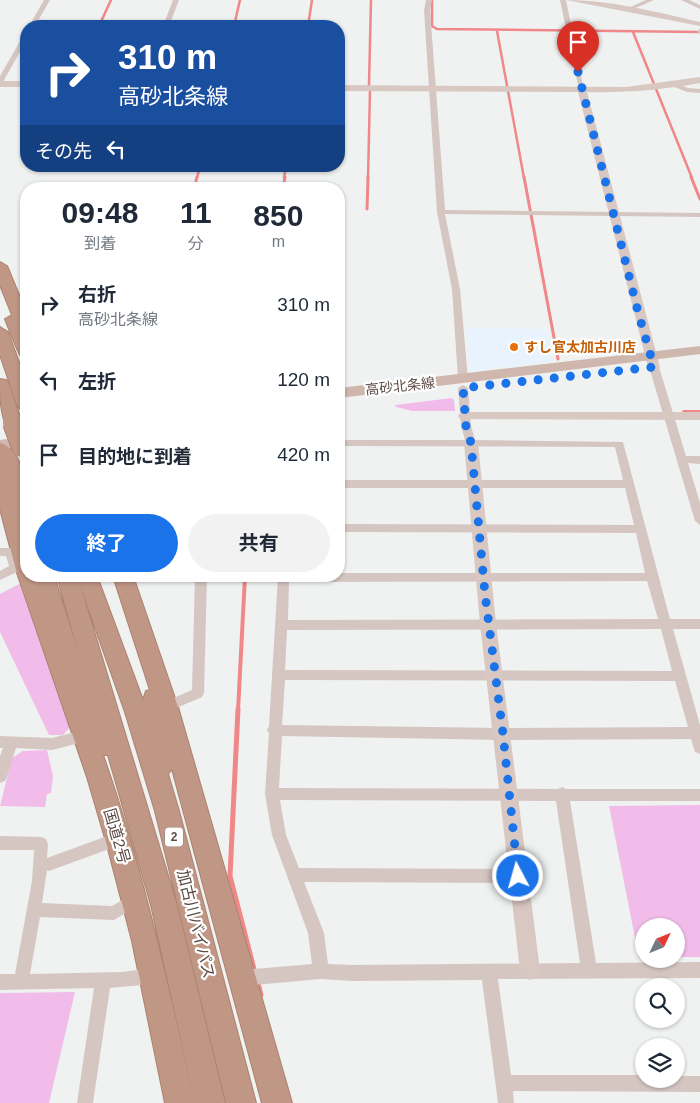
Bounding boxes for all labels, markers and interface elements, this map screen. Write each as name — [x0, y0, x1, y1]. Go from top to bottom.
pin — [557, 21, 599, 72]
icon: arrive — [564, 28, 592, 56]
text: 310 m — [118, 37, 217, 76]
icon: right — [35, 40, 100, 105]
text: 高砂北条線 — [118, 84, 228, 109]
icon: left — [102, 135, 130, 163]
text: その先 — [35, 141, 92, 162]
text: 09:48 — [62, 196, 138, 229]
text: 11 — [180, 196, 212, 229]
text: 850 — [253, 199, 303, 232]
text: m — [272, 233, 285, 250]
text: 到着 — [84, 235, 116, 252]
text: 分 — [188, 235, 204, 252]
text: 右折 — [78, 284, 116, 305]
icon: right — [35, 291, 63, 319]
text: 310 m — [277, 294, 330, 315]
text: 高砂北条線 — [78, 311, 158, 328]
place label: すし官太加古川店 — [524, 339, 636, 355]
marker: すし官太加古川店 — [508, 341, 520, 353]
icon: left — [35, 366, 63, 394]
text: 120 m — [277, 369, 330, 390]
text: 左折 — [78, 371, 116, 392]
street label: 高砂北条線 — [364, 374, 436, 398]
icon: arrive — [35, 441, 63, 469]
text: 420 m — [277, 444, 330, 465]
text: 目的地に到着 — [78, 446, 192, 467]
button: 終了 — [35, 514, 178, 572]
button: 共有 — [188, 514, 330, 572]
street label: 国道2号 — [101, 806, 133, 866]
road number: 2 — [165, 828, 183, 846]
position arrow — [491, 849, 543, 901]
street label: 加古川バイパス — [174, 868, 218, 980]
north arrow — [635, 918, 685, 968]
map controls — [635, 918, 685, 1088]
button: search — [635, 978, 685, 1028]
button: layers — [635, 1038, 685, 1088]

